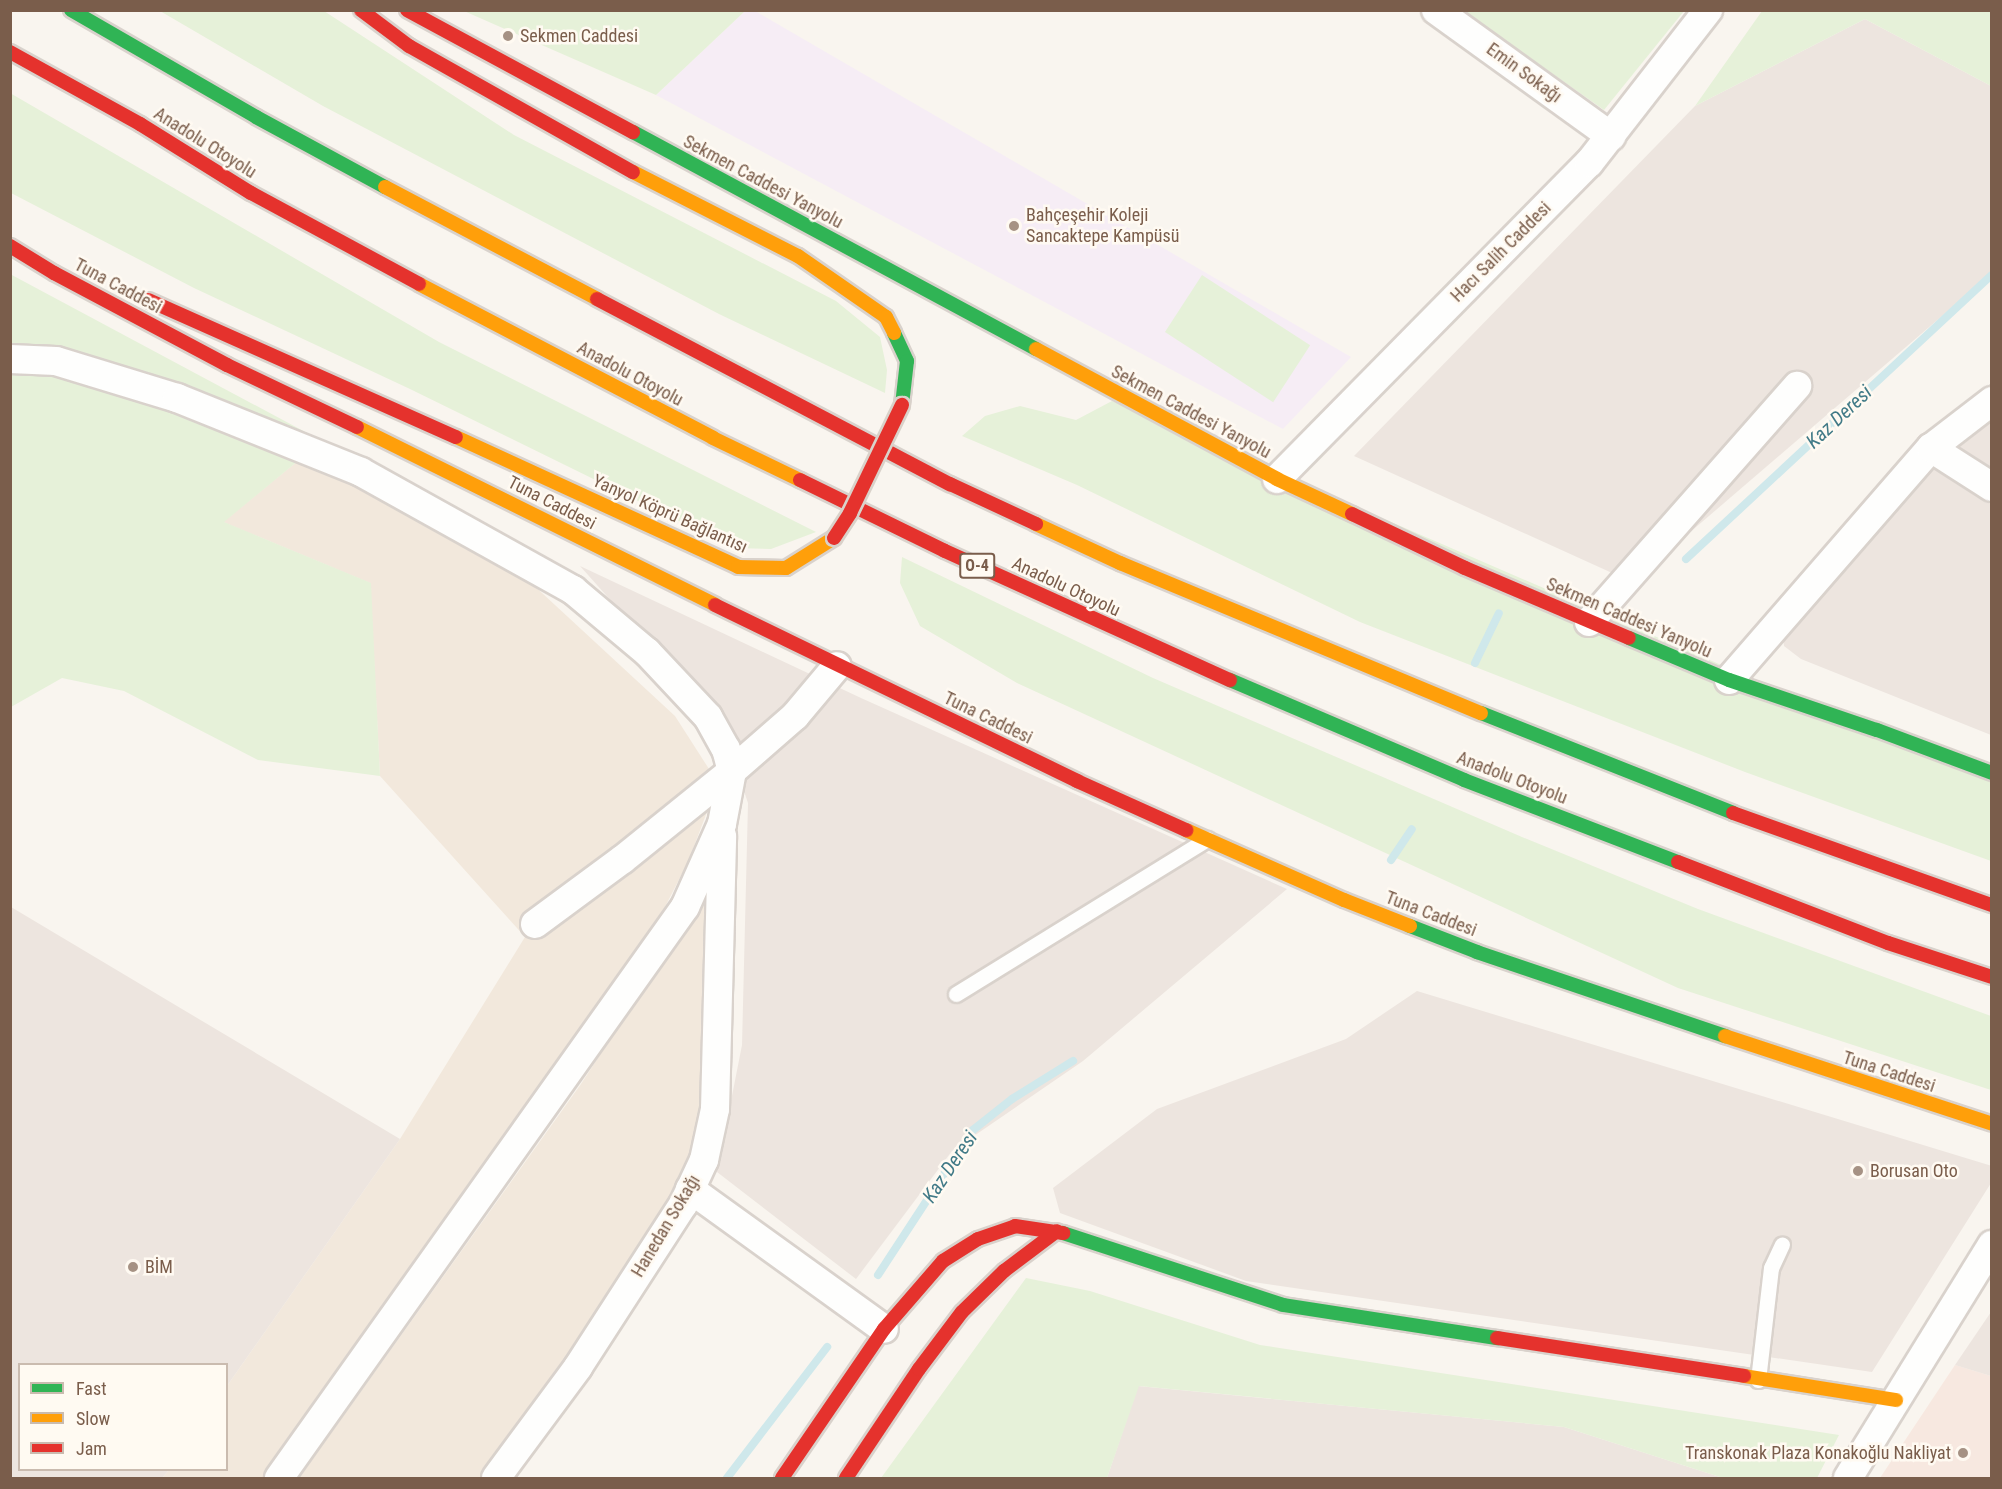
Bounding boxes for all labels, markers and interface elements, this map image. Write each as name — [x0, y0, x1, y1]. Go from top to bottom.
place label: Sekmen Caddesi — [520, 25, 638, 47]
marker: Sekmen Caddesi — [501, 29, 515, 43]
street label: Emin Sokağı — [1482, 38, 1566, 108]
street label: Anadolu Otoyolu — [150, 103, 260, 183]
street label: Sekmen Caddesi Yanyolu — [679, 131, 847, 233]
street label: Hacı Salih Caddesi — [1446, 197, 1556, 307]
place label: Bahçeşehir Koleji Sancaktepe Kampüsü — [1026, 205, 1179, 248]
marker: Bahçeşehir Koleji Sancaktepe Kampüsü — [1007, 219, 1021, 233]
street label: Tuna Caddesi — [70, 254, 166, 318]
street label: Anadolu Otoyolu — [573, 337, 687, 411]
street label: Sekmen Caddesi Yanyolu — [1107, 361, 1275, 463]
water label: Kaz Deresi — [1801, 381, 1877, 453]
street label: Yanyol Köprü Bağlantısı — [589, 470, 751, 558]
street label: Tuna Caddesi — [504, 472, 600, 534]
road number: O-4 — [959, 553, 995, 579]
street label: Anadolu Otoyolu — [1009, 553, 1123, 621]
street label: Sekmen Caddesi Yanyolu — [1543, 573, 1715, 663]
street label: Tuna Caddesi — [940, 687, 1036, 749]
street label: Anadolu Otoyolu — [1454, 747, 1570, 809]
street label: Tuna Caddesi — [1382, 887, 1480, 941]
street label: Tuna Caddesi — [1840, 1047, 1938, 1097]
water label: Kaz Deresi — [917, 1127, 983, 1207]
place label: Borusan Oto — [1870, 1160, 1958, 1182]
marker: Borusan Oto — [1851, 1164, 1865, 1178]
street label: Hanedan Sokağı — [627, 1171, 705, 1281]
place label: BİM — [145, 1256, 173, 1278]
marker: BİM — [126, 1260, 140, 1274]
legend — [18, 1363, 228, 1471]
text: Fast — [76, 1378, 107, 1399]
text: Slow — [76, 1408, 110, 1429]
text: Jam — [76, 1438, 107, 1459]
place label: Transkonak Plaza Konakoğlu Nakliyat — [1685, 1442, 1951, 1464]
marker: Transkonak Plaza Konakoğlu Nakliyat — [1956, 1446, 1970, 1460]

